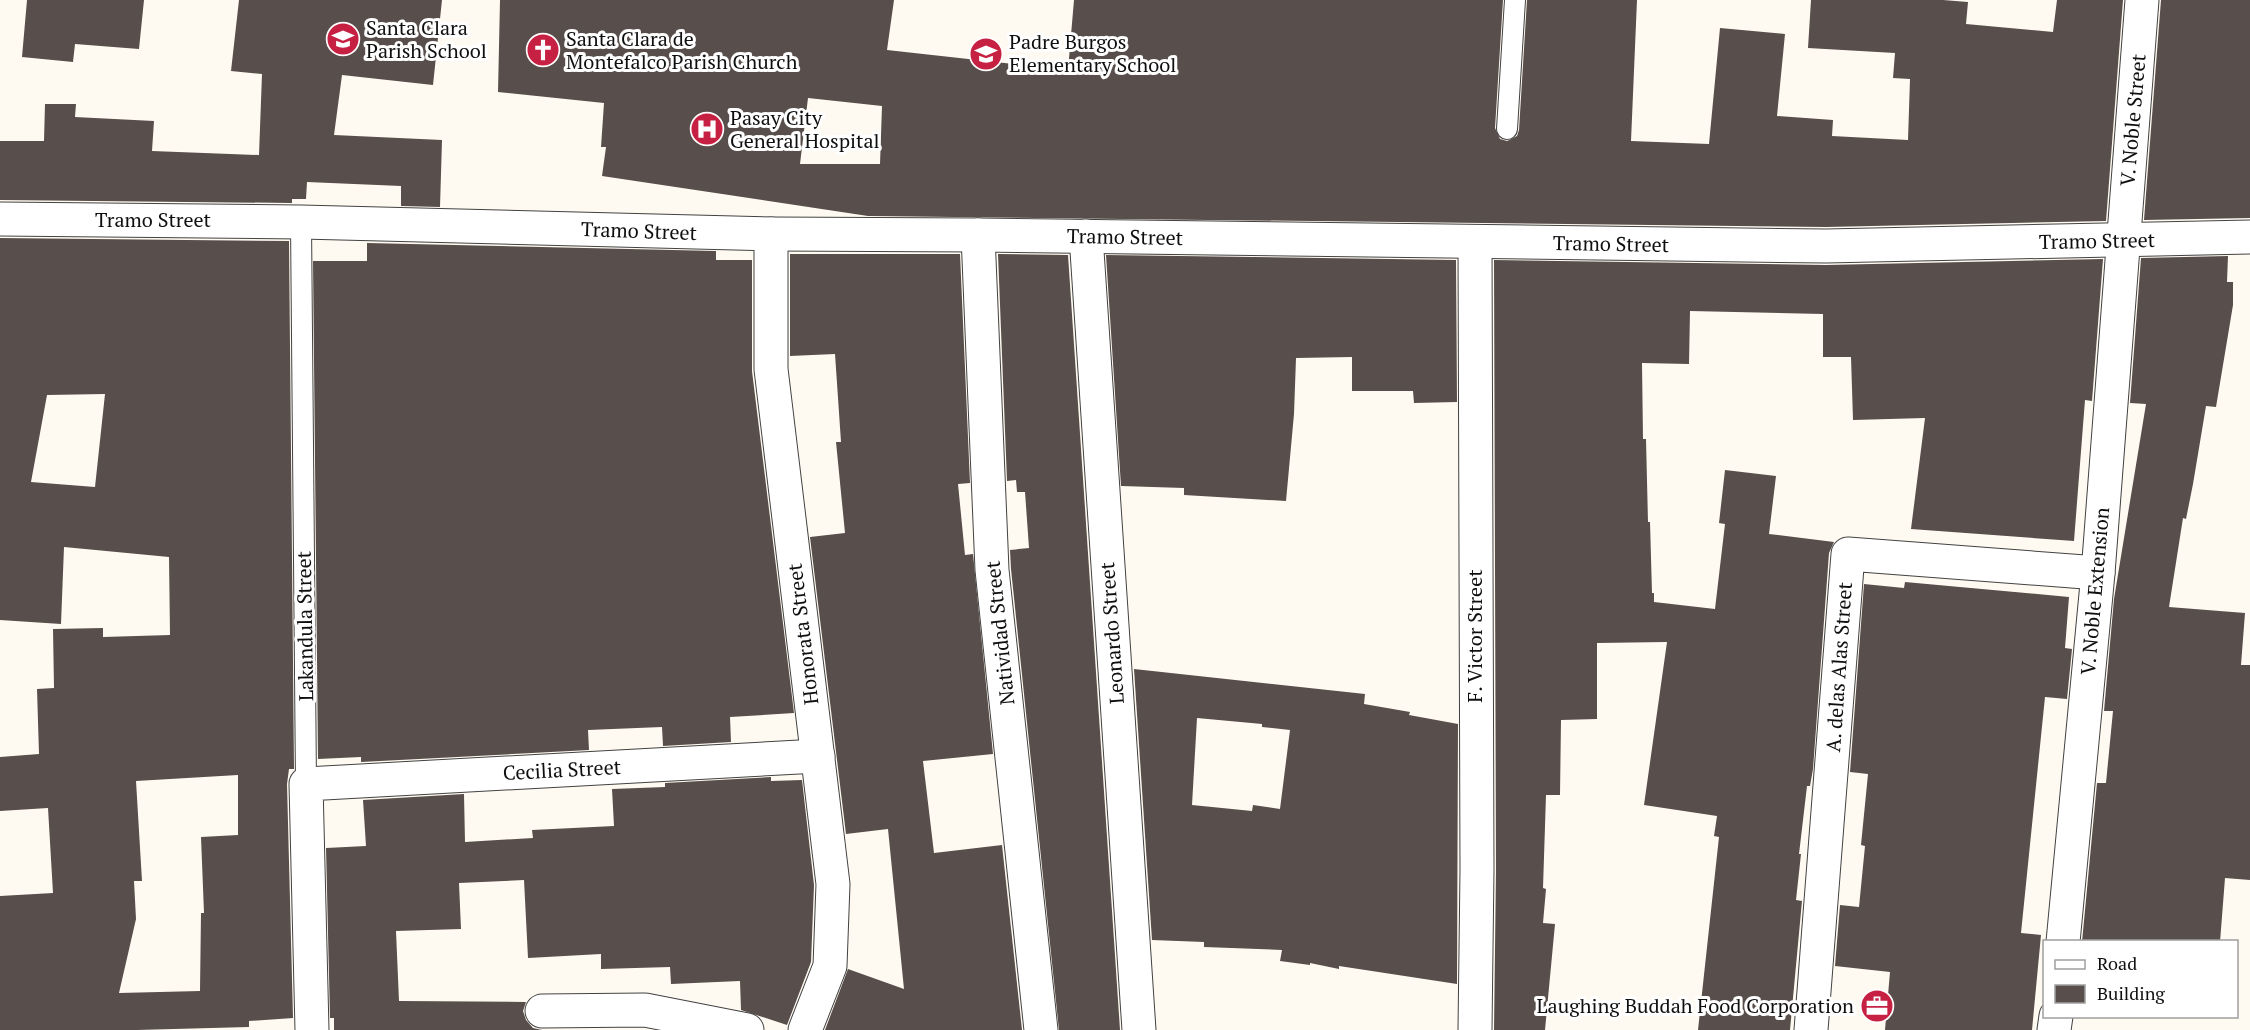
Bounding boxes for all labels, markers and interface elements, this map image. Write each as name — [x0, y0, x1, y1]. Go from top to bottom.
place label: Santa Clara Parish School — [366, 14, 487, 64]
school or university icon: Santa Clara Parish School — [325, 21, 361, 57]
place label: Santa Clara de Montefalco Parish Church — [566, 25, 798, 75]
place label: Padre Burgos Elementary School — [1009, 28, 1176, 78]
church icon: Santa Clara de Montefalco Parish Church — [525, 32, 561, 68]
school or university icon: Padre Burgos Elementary School — [968, 36, 1004, 72]
street label: V. Noble Street — [2113, 52, 2152, 187]
place label: Pasay City General Hospital — [730, 104, 880, 154]
hospital icon: Pasay City General Hospital — [689, 111, 725, 147]
street label: Tramo Street — [95, 206, 212, 233]
street label: Tramo Street — [581, 215, 698, 246]
street label: Tramo Street — [1067, 222, 1184, 251]
street label: Tramo Street — [2039, 226, 2156, 255]
street label: Tramo Street — [1553, 229, 1670, 258]
street label: V. Noble Extension — [2074, 506, 2115, 676]
street label: Lakandula Street — [290, 550, 319, 701]
street label: Natividad Street — [978, 559, 1021, 707]
street label: Honorata Street — [780, 561, 825, 706]
street label: Leonardo Street — [1093, 561, 1130, 705]
street label: F. Victor Street — [1461, 569, 1488, 703]
street label: A. delas Alas Street — [1819, 580, 1858, 753]
street label: Cecilia Street — [502, 753, 622, 786]
legend — [2043, 940, 2238, 1018]
text: Road — [2097, 951, 2137, 975]
text: Building — [2097, 981, 2165, 1005]
office icon: Laughing Buddah Food Corporation — [1859, 988, 1895, 1024]
place label: Laughing Buddah Food Corporation — [1537, 992, 1854, 1019]

